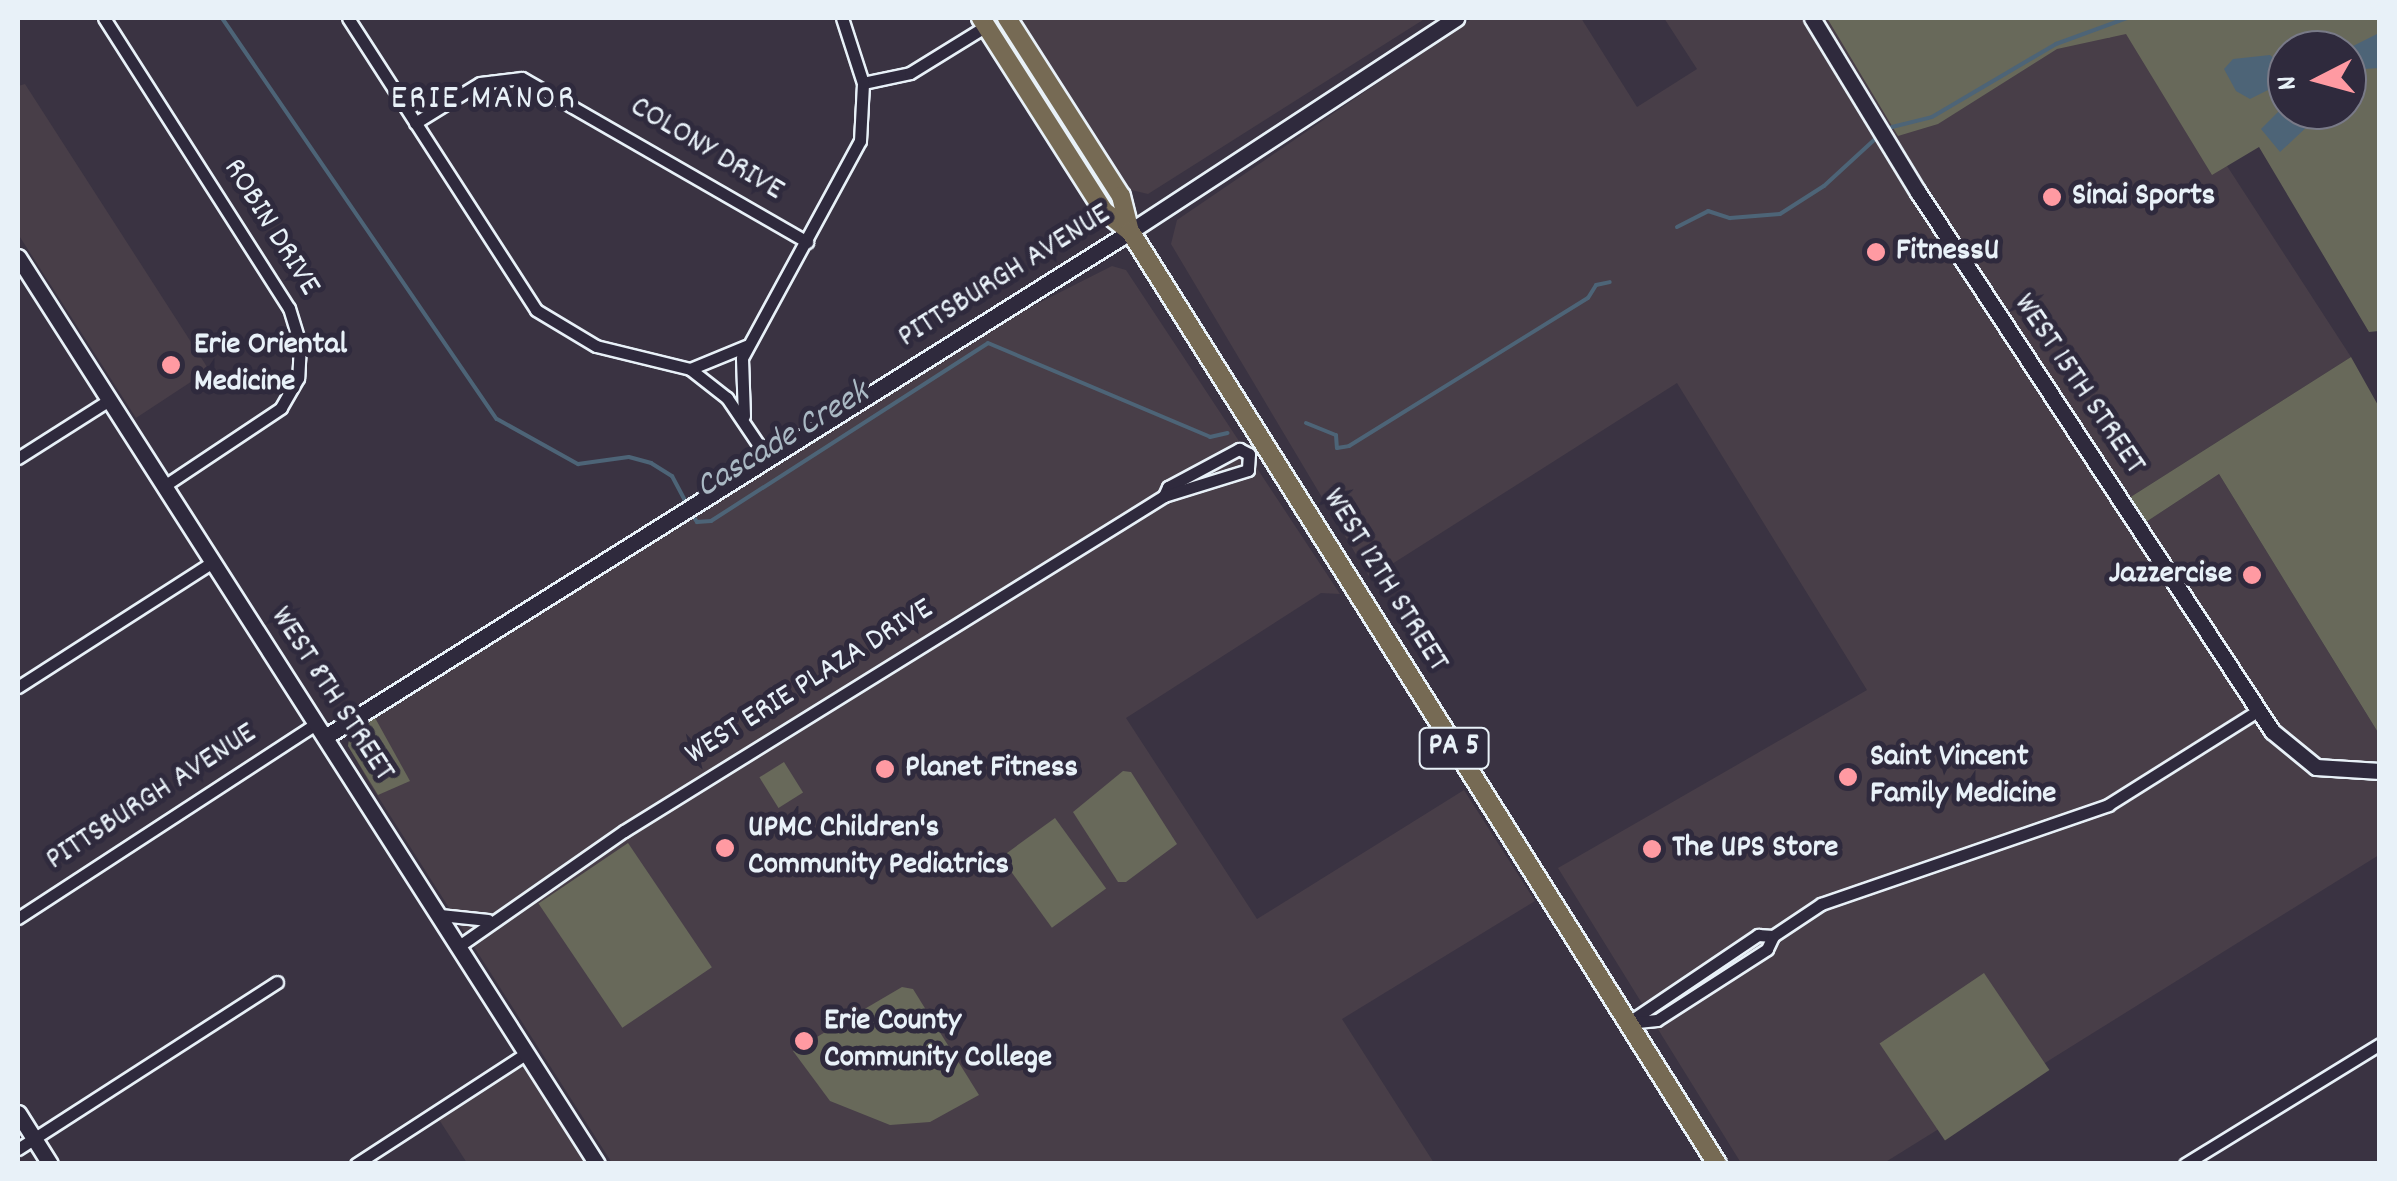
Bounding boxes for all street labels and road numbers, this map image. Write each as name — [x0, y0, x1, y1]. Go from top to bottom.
street label: COLONY DRIVE — [622, 89, 790, 211]
street label: ROBIN DRIVE — [213, 152, 327, 304]
street label: PITTSBURGH AVENUE — [892, 196, 1118, 358]
street label: WEST 15TH STREET — [2003, 287, 2153, 483]
street label: WEST 12TH STREET — [1312, 482, 1456, 680]
street label: WEST ERIE PLAZA DRIVE — [679, 591, 941, 775]
street label: WEST 8TH STREET — [260, 600, 402, 790]
street label: PITTSBURGH AVENUE — [39, 716, 265, 880]
road number: PA 5 — [1416, 723, 1492, 773]

